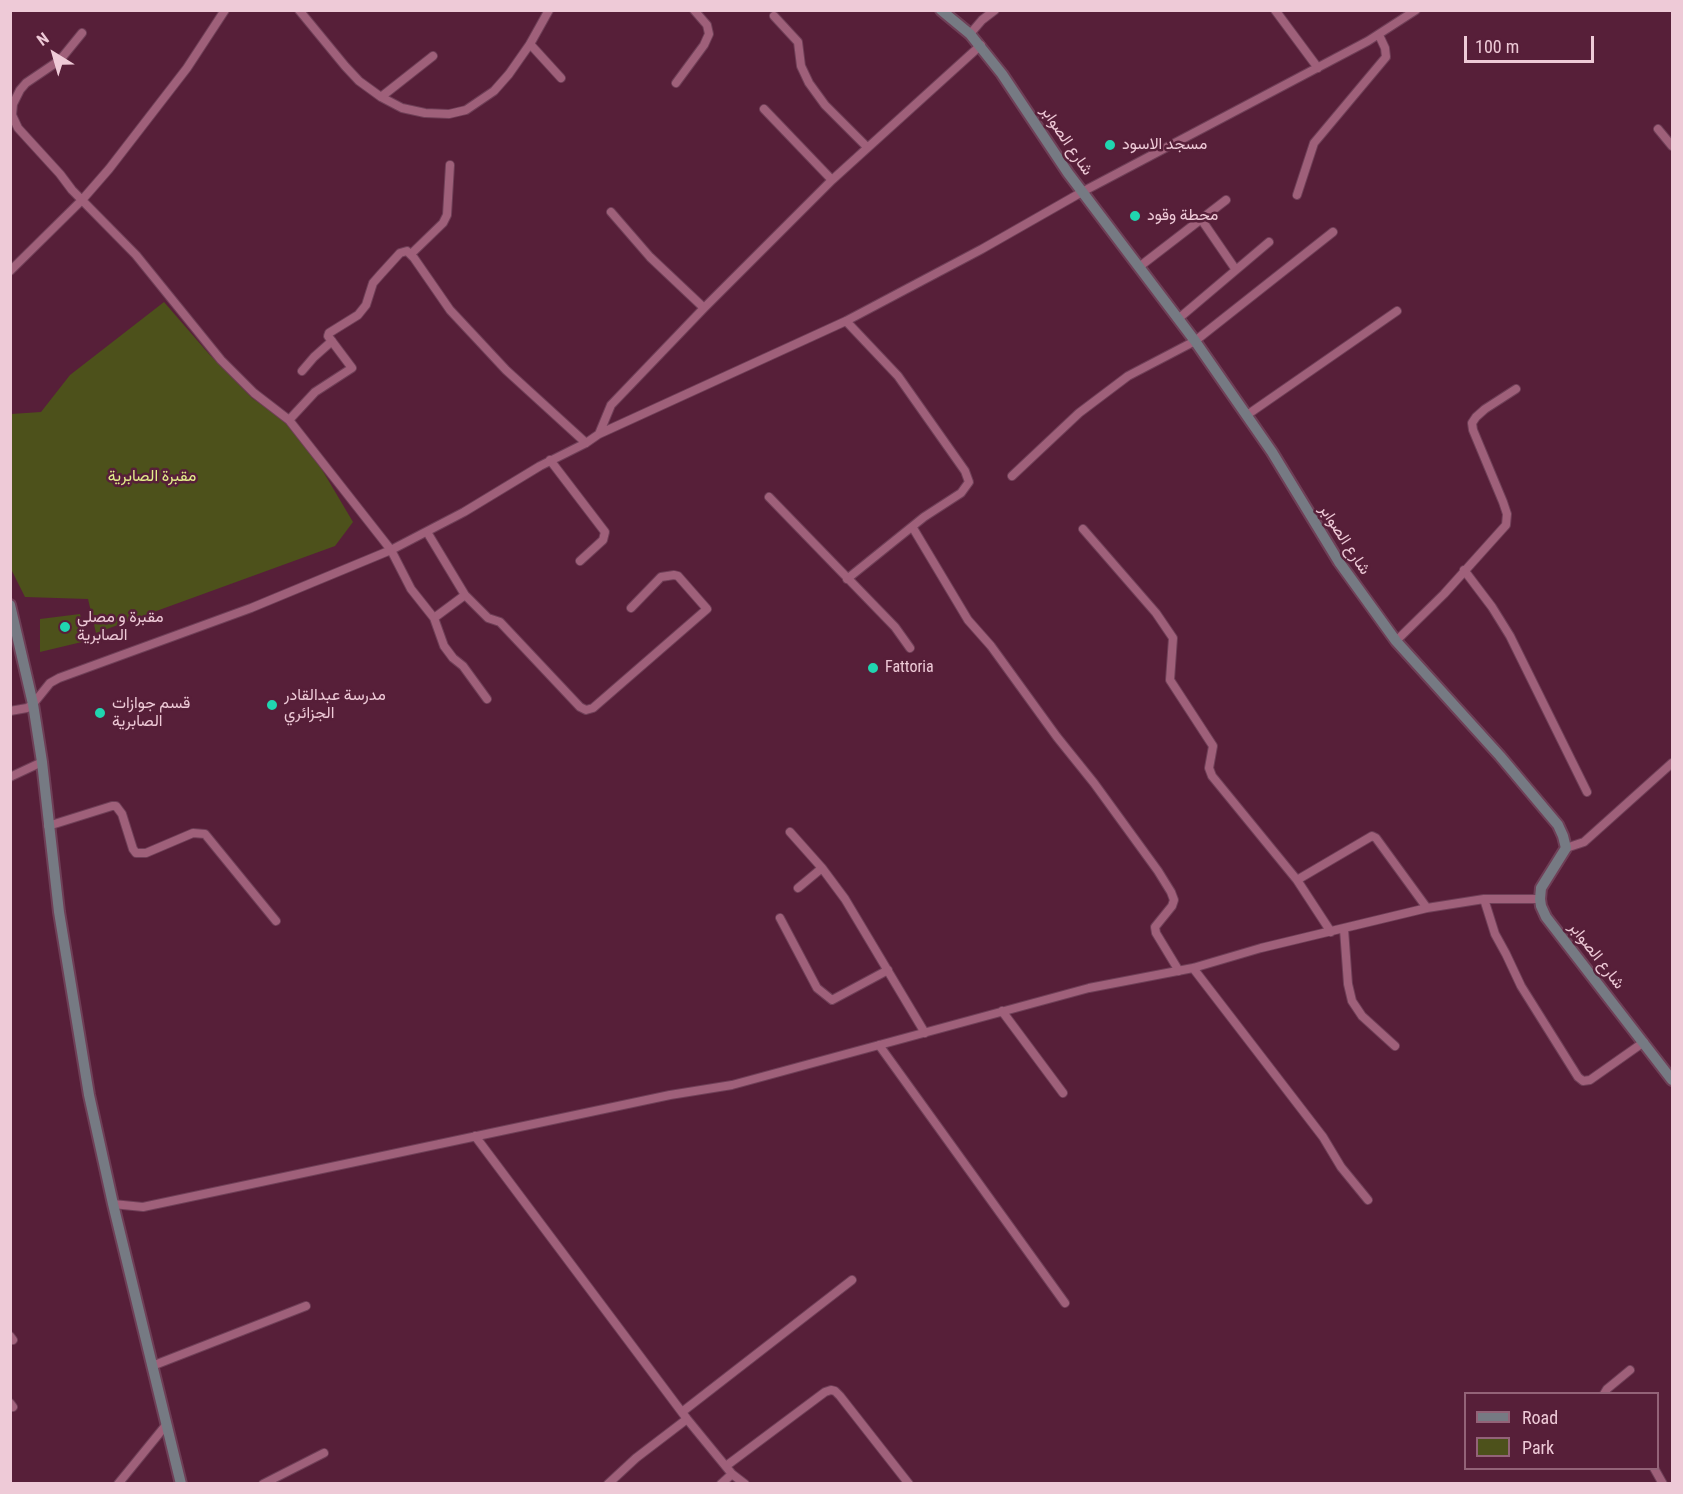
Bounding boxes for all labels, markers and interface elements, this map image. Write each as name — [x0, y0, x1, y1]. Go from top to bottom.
north arrow — [24, 24, 84, 84]
scale bar — [1467, 24, 1598, 62]
text: N — [33, 29, 52, 50]
text: 100 m — [1475, 36, 1519, 57]
street label: شارع الصوابر — [1036, 103, 1096, 179]
place label: مسجد الاسود — [1122, 135, 1207, 155]
marker: مسجد الاسود — [1103, 138, 1117, 152]
place label: محطة وقود — [1147, 206, 1218, 226]
marker: محطة وقود — [1128, 209, 1142, 223]
park label: مقبرة الصابرية — [108, 467, 196, 487]
street label: شارع الصوابر — [1314, 501, 1374, 579]
place label: مقبرة و مصلى الصابرية — [77, 608, 164, 646]
marker: مقبرة و مصلى الصابرية — [58, 620, 72, 634]
place label: Fattoria — [885, 658, 934, 678]
marker: Fattoria — [866, 661, 880, 675]
place label: مدرسة عبدالقادر الجزائري — [284, 686, 386, 724]
place label: قسم جوازات الصابرية — [112, 694, 190, 732]
marker: مدرسة عبدالقادر الجزائري — [265, 698, 279, 712]
marker: قسم جوازات الصابرية — [93, 706, 107, 720]
street label: شارع الصوابر — [1564, 919, 1628, 993]
legend — [1464, 1392, 1659, 1470]
text: Road — [1522, 1407, 1558, 1428]
text: Park — [1522, 1437, 1554, 1458]

